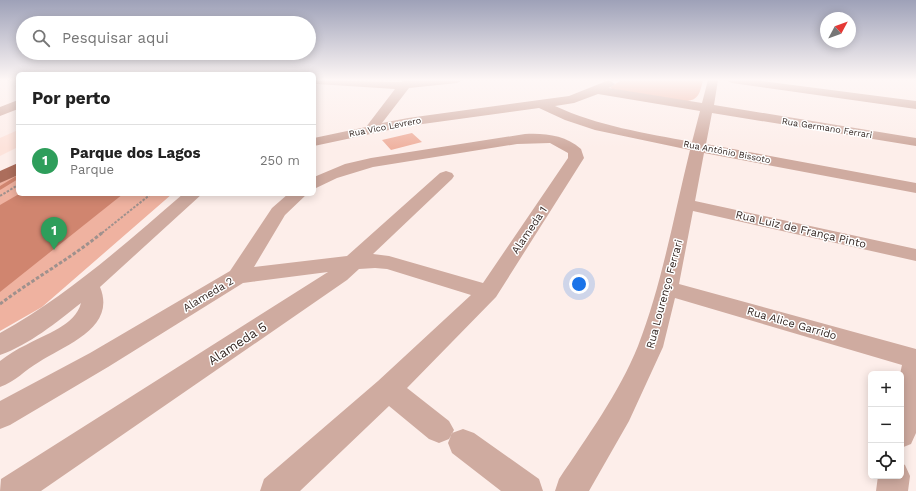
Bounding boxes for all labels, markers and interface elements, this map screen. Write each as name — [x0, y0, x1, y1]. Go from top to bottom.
north arrow — [820, 12, 856, 48]
search box — [16, 16, 316, 60]
icon: search — [30, 27, 52, 49]
text: Pesquisar aqui — [62, 29, 169, 47]
text: Por perto — [32, 88, 110, 108]
street label: Rua Vico Levrero — [348, 115, 422, 139]
street label: Rua Germano Ferrari — [781, 116, 873, 140]
street label: Rua Antônio Bissoto — [683, 139, 771, 165]
text: Parque dos Lagos — [70, 144, 201, 162]
text: 1 — [42, 153, 48, 168]
text: 250 m — [260, 153, 300, 168]
text: Parque — [70, 162, 114, 177]
street label: Alameda 1 — [509, 204, 550, 256]
street label: Rua Luiz de França Pinto — [734, 208, 867, 251]
pin: 1 — [41, 217, 67, 250]
street label: Rua Lourenço Ferrari — [644, 238, 685, 350]
street label: Alameda 2 — [181, 274, 236, 315]
your location — [569, 274, 589, 294]
street label: Rua Alice Garrido — [746, 304, 838, 343]
street label: Alameda 5 — [205, 319, 269, 368]
map controls — [868, 371, 904, 479]
button: + — [868, 371, 904, 407]
button: − — [868, 407, 904, 443]
button: locate — [868, 443, 904, 479]

